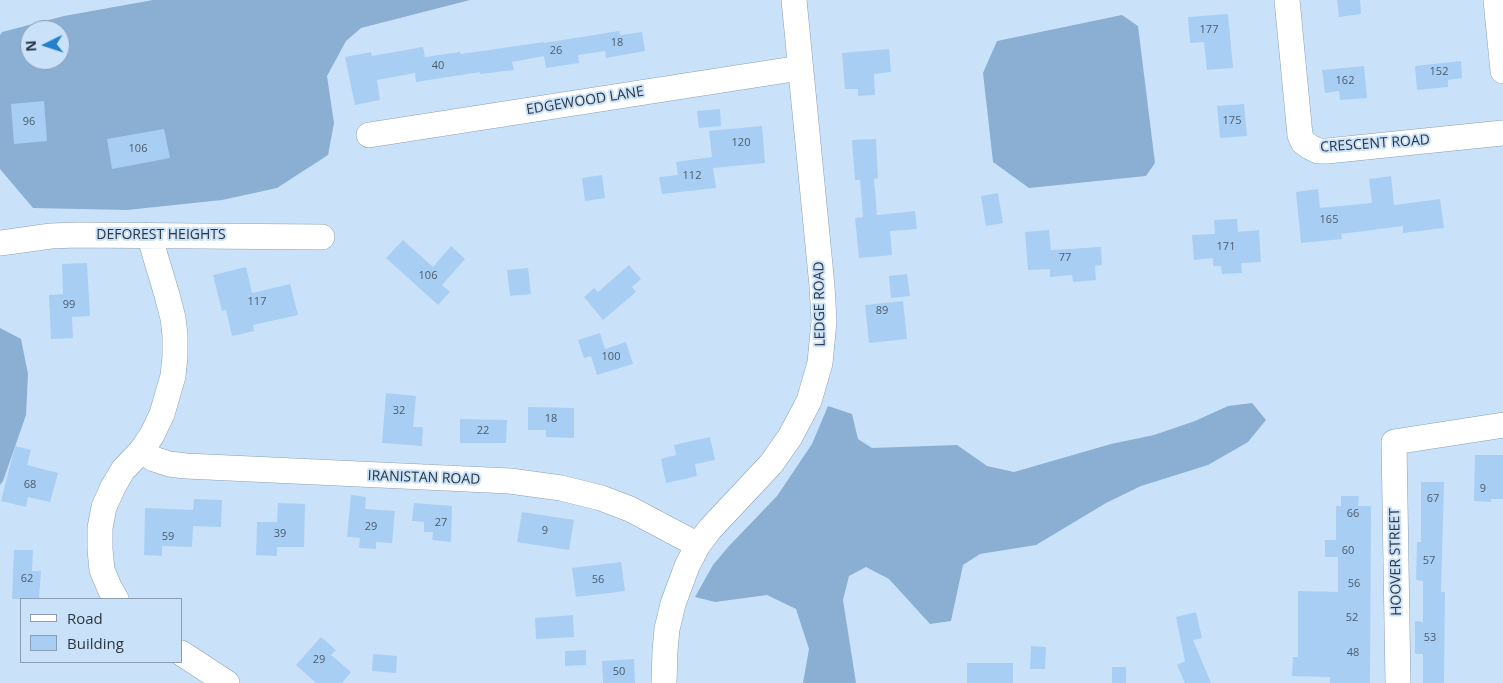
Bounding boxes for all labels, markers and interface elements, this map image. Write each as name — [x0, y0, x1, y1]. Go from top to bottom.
north arrow — [20, 20, 70, 70]
house number: 177 — [1200, 23, 1218, 37]
house number: 18 — [611, 36, 623, 50]
text: N — [21, 40, 40, 52]
house number: 26 — [550, 44, 562, 58]
house number: 40 — [432, 59, 444, 73]
house number: 152 — [1430, 65, 1448, 79]
house number: 162 — [1336, 74, 1354, 88]
street label: EDGEWOOD LANE — [525, 83, 645, 119]
house number: 175 — [1223, 114, 1241, 128]
house number: 96 — [23, 115, 35, 129]
street label: CRESCENT ROAD — [1320, 132, 1430, 156]
house number: 120 — [732, 136, 750, 150]
house number: 106 — [129, 142, 147, 156]
house number: 112 — [683, 169, 701, 183]
house number: 165 — [1320, 213, 1338, 227]
street label: DEFOREST HEIGHTS — [96, 227, 226, 243]
house number: 171 — [1217, 240, 1235, 254]
house number: 77 — [1059, 251, 1071, 265]
street label: LEDGE ROAD — [811, 261, 829, 347]
house number: 106 — [419, 269, 437, 283]
house number: 117 — [248, 295, 266, 309]
house number: 99 — [63, 298, 75, 312]
house number: 89 — [876, 304, 888, 318]
house number: 100 — [602, 350, 620, 364]
house number: 32 — [393, 404, 405, 418]
house number: 18 — [545, 412, 557, 426]
house number: 22 — [477, 424, 489, 438]
street label: IRANISTAN ROAD — [367, 468, 481, 488]
house number: 68 — [24, 478, 36, 492]
house number: 9 — [1480, 482, 1486, 496]
house number: 67 — [1427, 492, 1439, 506]
house number: 66 — [1347, 507, 1359, 521]
street label: HOOVER STREET — [1387, 508, 1405, 616]
house number: 27 — [435, 516, 447, 530]
house number: 29 — [365, 520, 377, 534]
house number: 9 — [542, 524, 548, 538]
house number: 39 — [274, 527, 286, 541]
house number: 59 — [162, 530, 174, 544]
house number: 60 — [1342, 544, 1354, 558]
house number: 57 — [1423, 554, 1435, 568]
house number: 62 — [21, 572, 33, 586]
house number: 56 — [592, 573, 604, 587]
house number: 56 — [1348, 577, 1360, 591]
legend — [20, 598, 182, 663]
text: Road — [67, 608, 103, 628]
house number: 52 — [1346, 611, 1358, 625]
house number: 53 — [1424, 631, 1436, 645]
text: Building — [67, 633, 124, 653]
house number: 48 — [1347, 646, 1359, 660]
house number: 29 — [313, 653, 325, 667]
house number: 50 — [613, 665, 625, 679]

